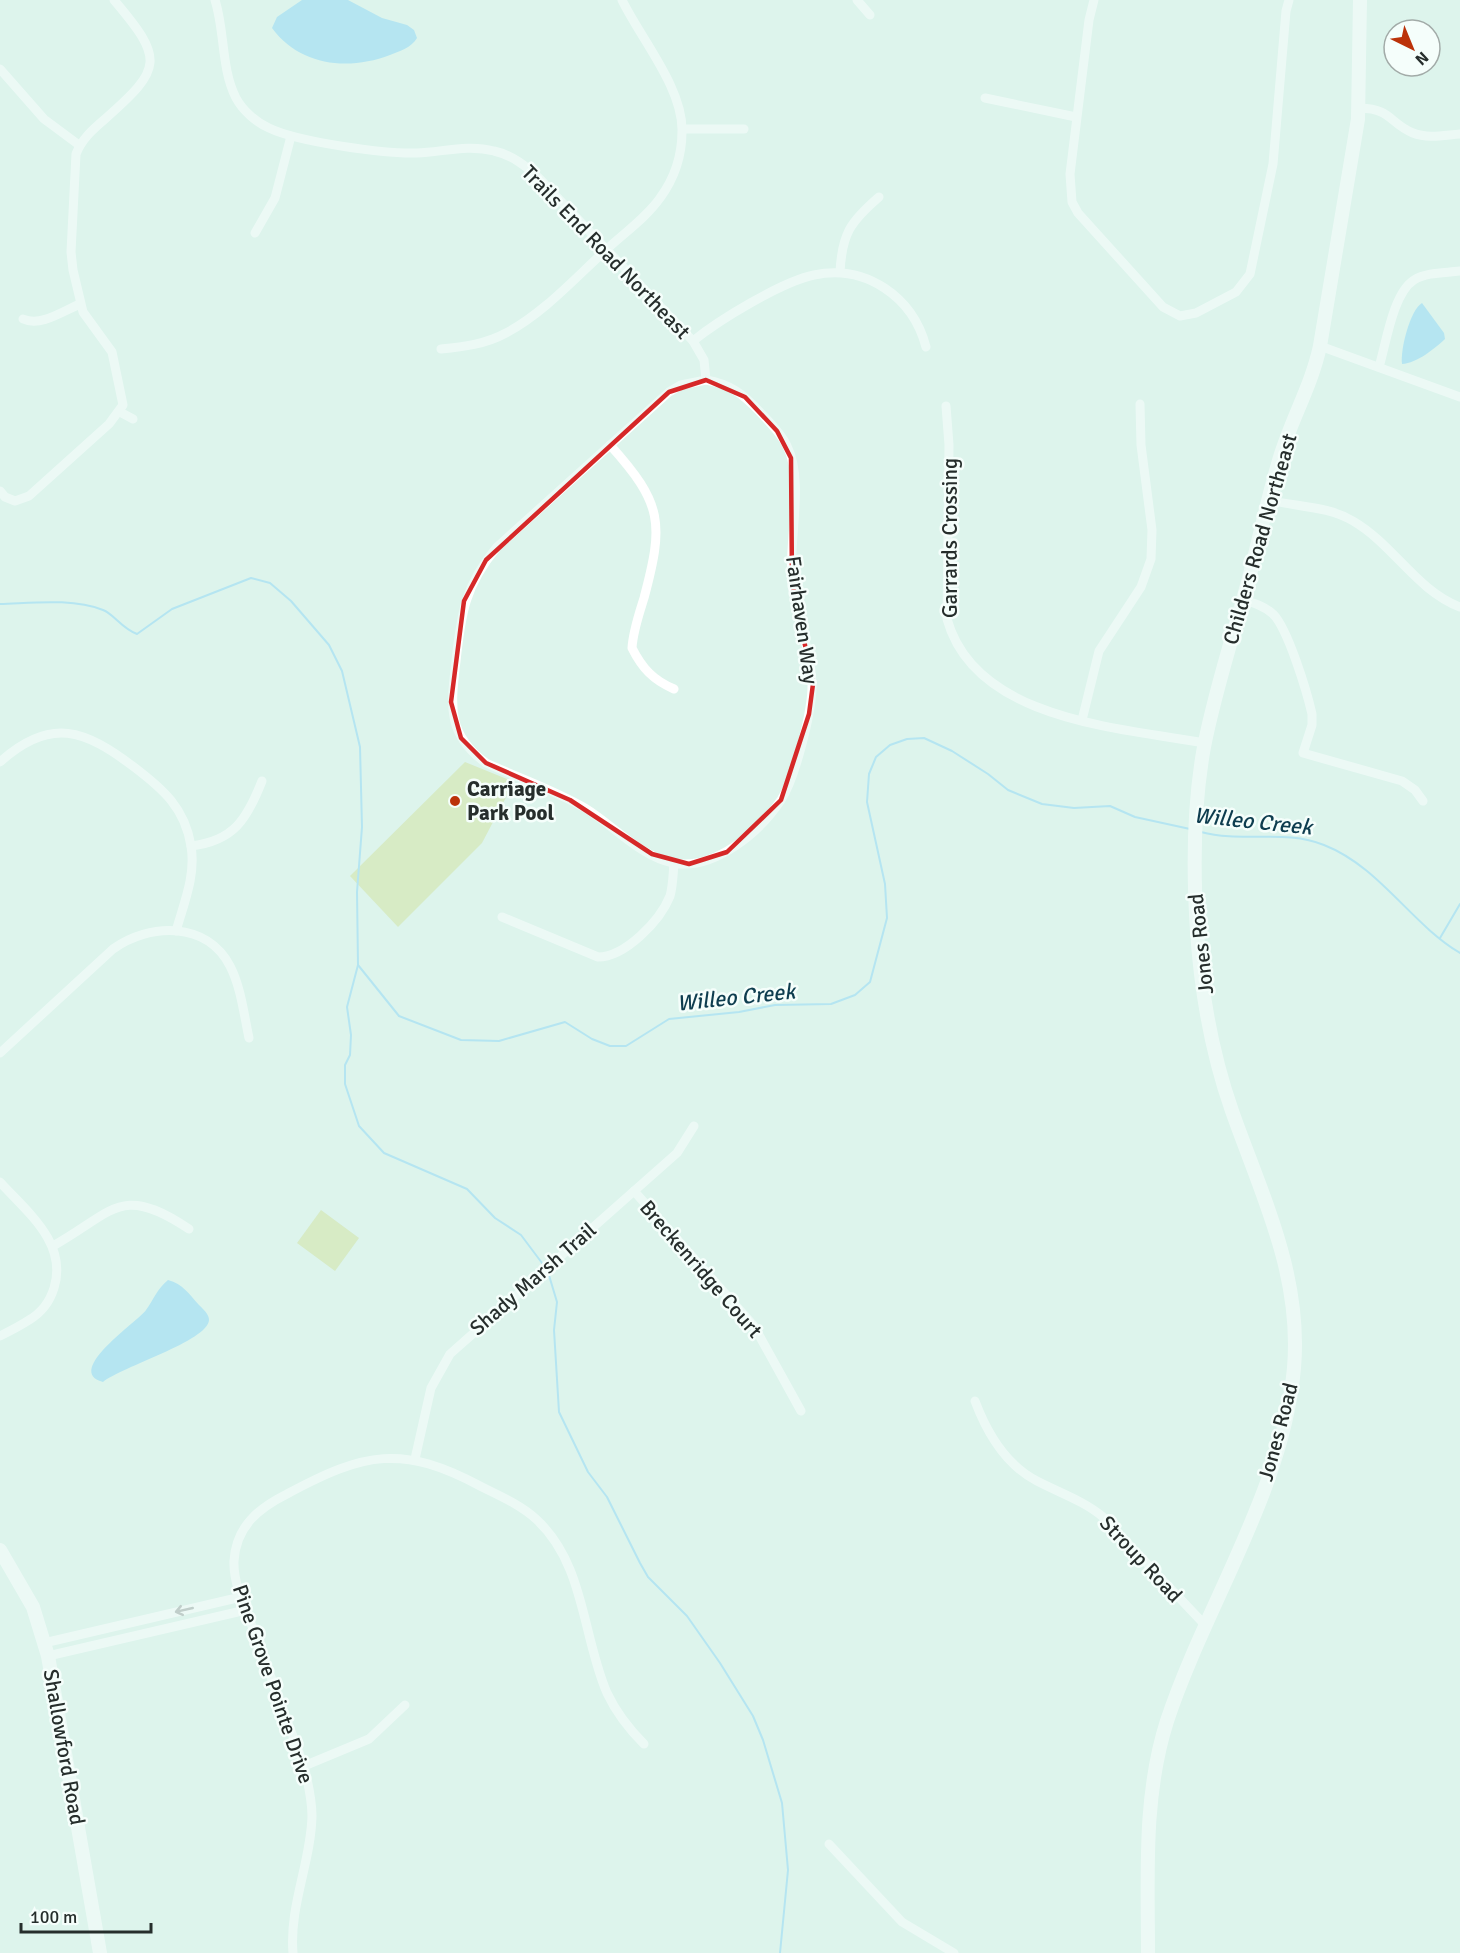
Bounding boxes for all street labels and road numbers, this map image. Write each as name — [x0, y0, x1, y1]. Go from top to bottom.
street label: Trails End Road Northeast — [516, 160, 696, 344]
street label: Childers Road Northeast — [1217, 430, 1303, 648]
street label: Garrards Crossing — [937, 458, 963, 618]
street label: Fairhaven Way — [780, 554, 824, 686]
street label: Jones Road — [1183, 892, 1219, 996]
street label: Breckenridge Court — [634, 1195, 768, 1343]
street label: Shady Marsh Trail — [464, 1217, 602, 1341]
street label: Jones Road — [1252, 1380, 1304, 1484]
street label: Stroup Road — [1094, 1510, 1188, 1608]
street label: Pine Grove Pointe Drive — [227, 1581, 319, 1787]
street label: Shallowford Road — [37, 1667, 91, 1827]

